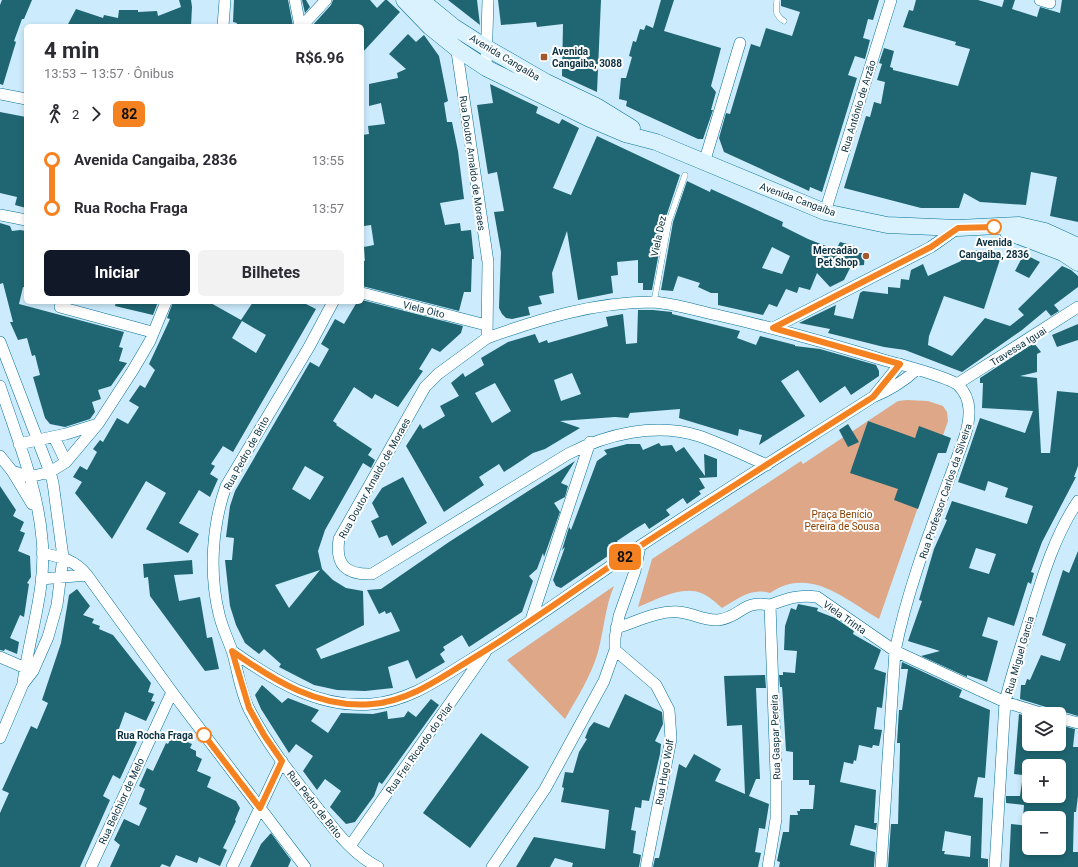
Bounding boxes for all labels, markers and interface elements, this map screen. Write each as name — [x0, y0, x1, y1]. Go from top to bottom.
street label: Avenida Cangaíba — [468, 32, 542, 83]
text: 4 min — [44, 38, 99, 63]
place label: Avenida Cangaiba, 3088 — [552, 46, 622, 70]
text: R$6.96 — [296, 49, 344, 67]
marker: Avenida Cangaiba, 3088 — [539, 52, 549, 62]
street label: Rua Antônio de Arzão — [839, 58, 878, 154]
text: 13:53 – 13:57 · Ônibus — [44, 66, 174, 81]
street label: Rua Doutor Arnaldo de Moraes — [458, 95, 487, 231]
icon: walk — [44, 103, 66, 125]
icon: forward — [85, 103, 107, 125]
text: 82 — [121, 106, 137, 122]
text: 2 — [72, 107, 79, 122]
text: Avenida Cangaiba, 2836 — [74, 151, 237, 169]
text: 13:55 — [312, 153, 344, 168]
street label: Avenida Cangaíba — [758, 181, 837, 218]
text: Rua Rocha Fraga — [74, 199, 188, 217]
text: 13:57 — [312, 201, 344, 216]
street label: Viela Dez — [649, 215, 668, 257]
marker: Avenida Cangaiba, 2836 — [986, 219, 1002, 235]
place label: Avenida Cangaiba, 2836 — [959, 237, 1029, 261]
place label: Mercadão Pet Shop — [813, 245, 858, 268]
button: Iniciar — [44, 250, 190, 296]
button: Bilhetes — [198, 250, 344, 296]
marker: Mercadão Pet Shop — [861, 251, 871, 261]
street label: Viela Oito — [402, 299, 446, 320]
street label: Travessa Iguai — [988, 325, 1048, 368]
street label: Rua Pedro de Brito — [222, 414, 271, 492]
street label: Rua Doutor Arnaldo de Moraes — [337, 416, 412, 540]
street label: Rua Professor Carlos da Silveira — [917, 422, 974, 560]
park label: Praça Benício Pereira de Sousa — [805, 509, 879, 532]
line badge: 82 — [607, 544, 643, 570]
text: 82 — [617, 549, 633, 565]
street label: Viela Trinta — [821, 599, 868, 636]
street label: Rua Miguel Garcia — [1003, 615, 1036, 695]
street label: Rua Gaspar Pereira — [769, 694, 782, 780]
street label: Rua Frei Ricardo do Pilar — [384, 700, 455, 796]
map controls — [1022, 707, 1066, 855]
button: layers — [1022, 707, 1066, 751]
marker: Rua Rocha Fraga — [196, 727, 212, 743]
place label: Rua Rocha Fraga — [117, 730, 194, 741]
street label: Rua Hugo Wolf — [653, 738, 676, 806]
street label: Rua Belchior de Melo — [97, 756, 146, 846]
button: + — [1022, 759, 1066, 803]
street label: Rua Pedro de Brito — [285, 768, 345, 840]
button: − — [1022, 811, 1066, 855]

